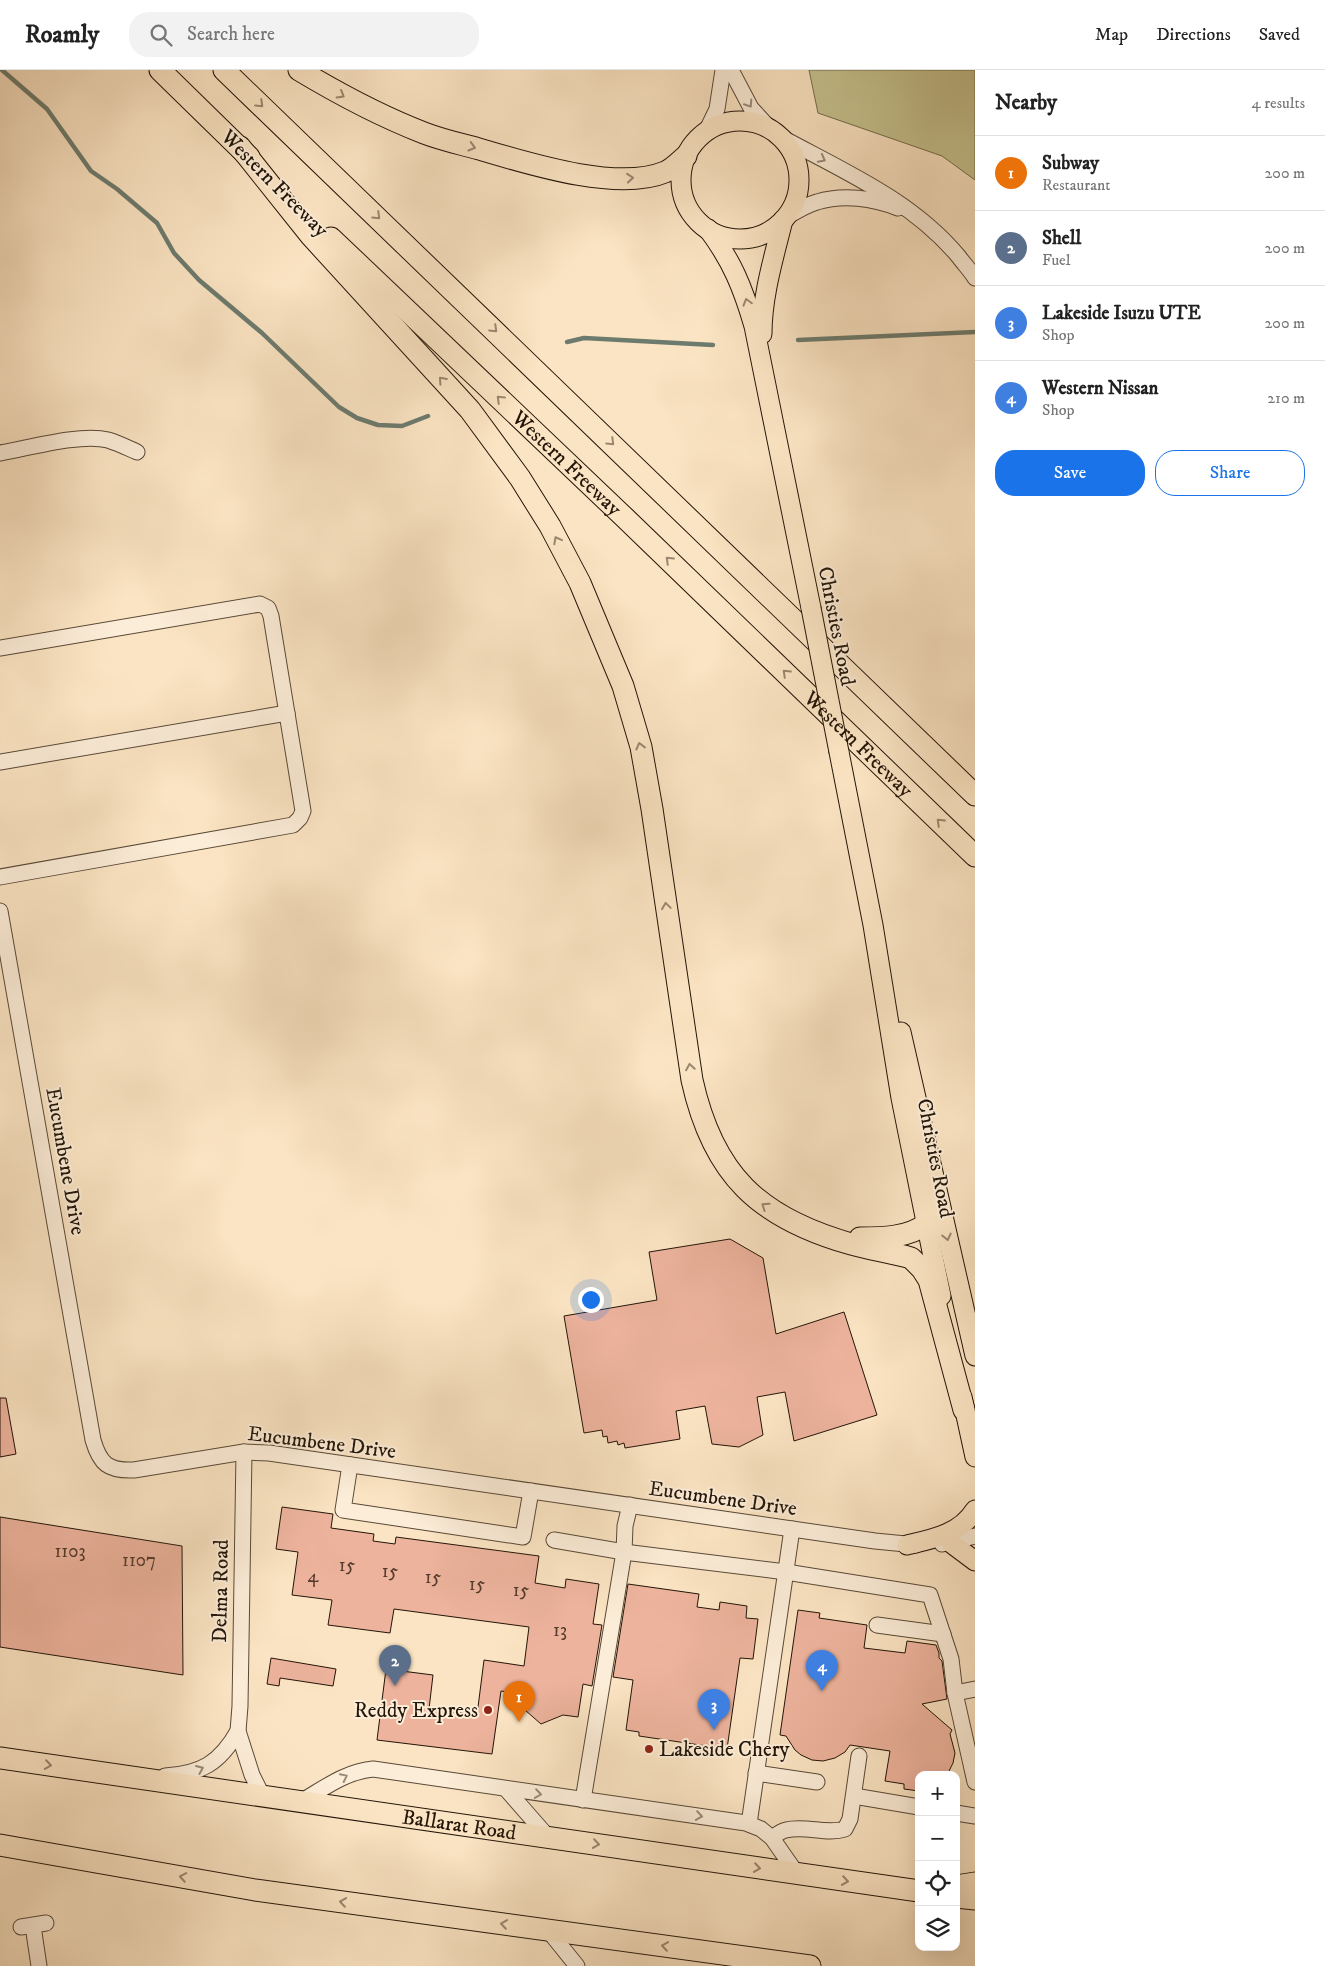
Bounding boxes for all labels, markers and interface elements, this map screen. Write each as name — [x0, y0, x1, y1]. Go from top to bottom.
search box — [129, 12, 479, 57]
text: Roamly — [25, 20, 99, 50]
icon: search — [147, 21, 175, 49]
text: Search here — [187, 23, 275, 46]
text: Map — [1095, 24, 1128, 46]
text: Directions — [1156, 24, 1231, 46]
text: Saved — [1259, 24, 1300, 46]
one-way arrow — [335, 88, 344, 98]
text: Nearby — [995, 90, 1057, 116]
text: 4 results — [1252, 93, 1305, 113]
one-way arrow — [254, 98, 263, 107]
one-way arrow — [743, 98, 752, 107]
street label: Western Freeway — [214, 124, 334, 244]
one-way arrow — [467, 141, 476, 152]
text: Subway — [1042, 152, 1099, 175]
one-way arrow — [817, 153, 826, 163]
text: 1 — [1008, 163, 1014, 183]
text: 200 m — [1264, 163, 1305, 183]
one-way arrow — [627, 173, 635, 184]
text: Restaurant — [1042, 175, 1110, 195]
one-way arrow — [371, 210, 380, 219]
text: Shell — [1042, 227, 1081, 250]
text: 2 — [1007, 238, 1015, 258]
text: 200 m — [1264, 238, 1305, 258]
text: Fuel — [1042, 250, 1071, 270]
one-way arrow — [743, 298, 753, 306]
text: Lakeside Isuzu UTE — [1042, 302, 1201, 325]
text: 3 — [1008, 313, 1014, 333]
text: 200 m — [1264, 313, 1305, 333]
one-way arrow — [488, 323, 497, 332]
text: Shop — [1042, 325, 1075, 345]
one-way arrow — [439, 376, 448, 385]
text: Western Nissan — [1042, 377, 1158, 400]
text: 4 — [1006, 388, 1016, 408]
text: 210 m — [1267, 388, 1305, 408]
one-way arrow — [497, 396, 506, 405]
text: Shop — [1042, 400, 1075, 420]
street label: Western Freeway — [505, 404, 628, 523]
one-way arrow — [605, 436, 614, 445]
button: Save — [995, 450, 1145, 496]
button: Share — [1155, 450, 1305, 496]
one-way arrow — [553, 536, 563, 545]
one-way arrow — [665, 557, 674, 566]
street label: Christies Road — [812, 564, 860, 689]
one-way arrow — [782, 670, 791, 679]
street label: Western Freeway — [797, 685, 919, 804]
one-way arrow — [635, 742, 646, 751]
one-way arrow — [937, 819, 946, 828]
one-way arrow — [661, 902, 672, 910]
one-way arrow — [685, 1063, 696, 1071]
street label: Eucumbene Drive — [39, 1085, 91, 1237]
street label: Christies Road — [911, 1096, 959, 1221]
one-way arrow — [761, 1203, 771, 1212]
one-way arrow — [941, 1233, 952, 1242]
your location — [578, 1287, 604, 1313]
street label: Eucumbene Drive — [246, 1421, 398, 1465]
street label: Eucumbene Drive — [647, 1476, 799, 1522]
street label: Delma Road — [207, 1539, 235, 1643]
house number: 1103 — [54, 1540, 86, 1563]
house number: 1107 — [122, 1549, 156, 1572]
house number: 15 — [339, 1554, 356, 1577]
house number: 15 — [382, 1560, 399, 1583]
house number: 4 — [308, 1565, 320, 1588]
house number: 15 — [425, 1566, 442, 1589]
house number: 15 — [469, 1573, 486, 1596]
house number: 15 — [513, 1579, 530, 1602]
house number: 13 — [553, 1619, 567, 1642]
pin: 2 — [379, 1645, 411, 1686]
pin: 4 — [806, 1650, 838, 1691]
pin: 1 — [503, 1681, 535, 1722]
pin: 3 — [698, 1689, 730, 1730]
place label: Reddy Express — [354, 1698, 478, 1724]
marker: Reddy Express — [482, 1704, 494, 1716]
place label: Lakeside Chery — [659, 1737, 790, 1763]
marker: Lakeside Chery — [643, 1743, 655, 1755]
one-way arrow — [45, 1759, 53, 1770]
one-way arrow — [195, 1765, 204, 1775]
map controls — [915, 1771, 960, 1951]
button: + — [915, 1771, 960, 1816]
one-way arrow — [339, 1773, 348, 1783]
one-way arrow — [534, 1788, 543, 1798]
street label: Ballarat Road — [400, 1804, 518, 1847]
one-way arrow — [695, 1811, 703, 1821]
button: − — [915, 1816, 960, 1861]
one-way arrow — [592, 1839, 600, 1849]
button: locate — [915, 1861, 960, 1906]
one-way arrow — [753, 1862, 761, 1873]
one-way arrow — [178, 1873, 187, 1883]
one-way arrow — [841, 1875, 849, 1885]
one-way arrow — [339, 1897, 347, 1908]
button: layers — [915, 1906, 960, 1951]
one-way arrow — [500, 1919, 508, 1930]
one-way arrow — [661, 1941, 669, 1952]

